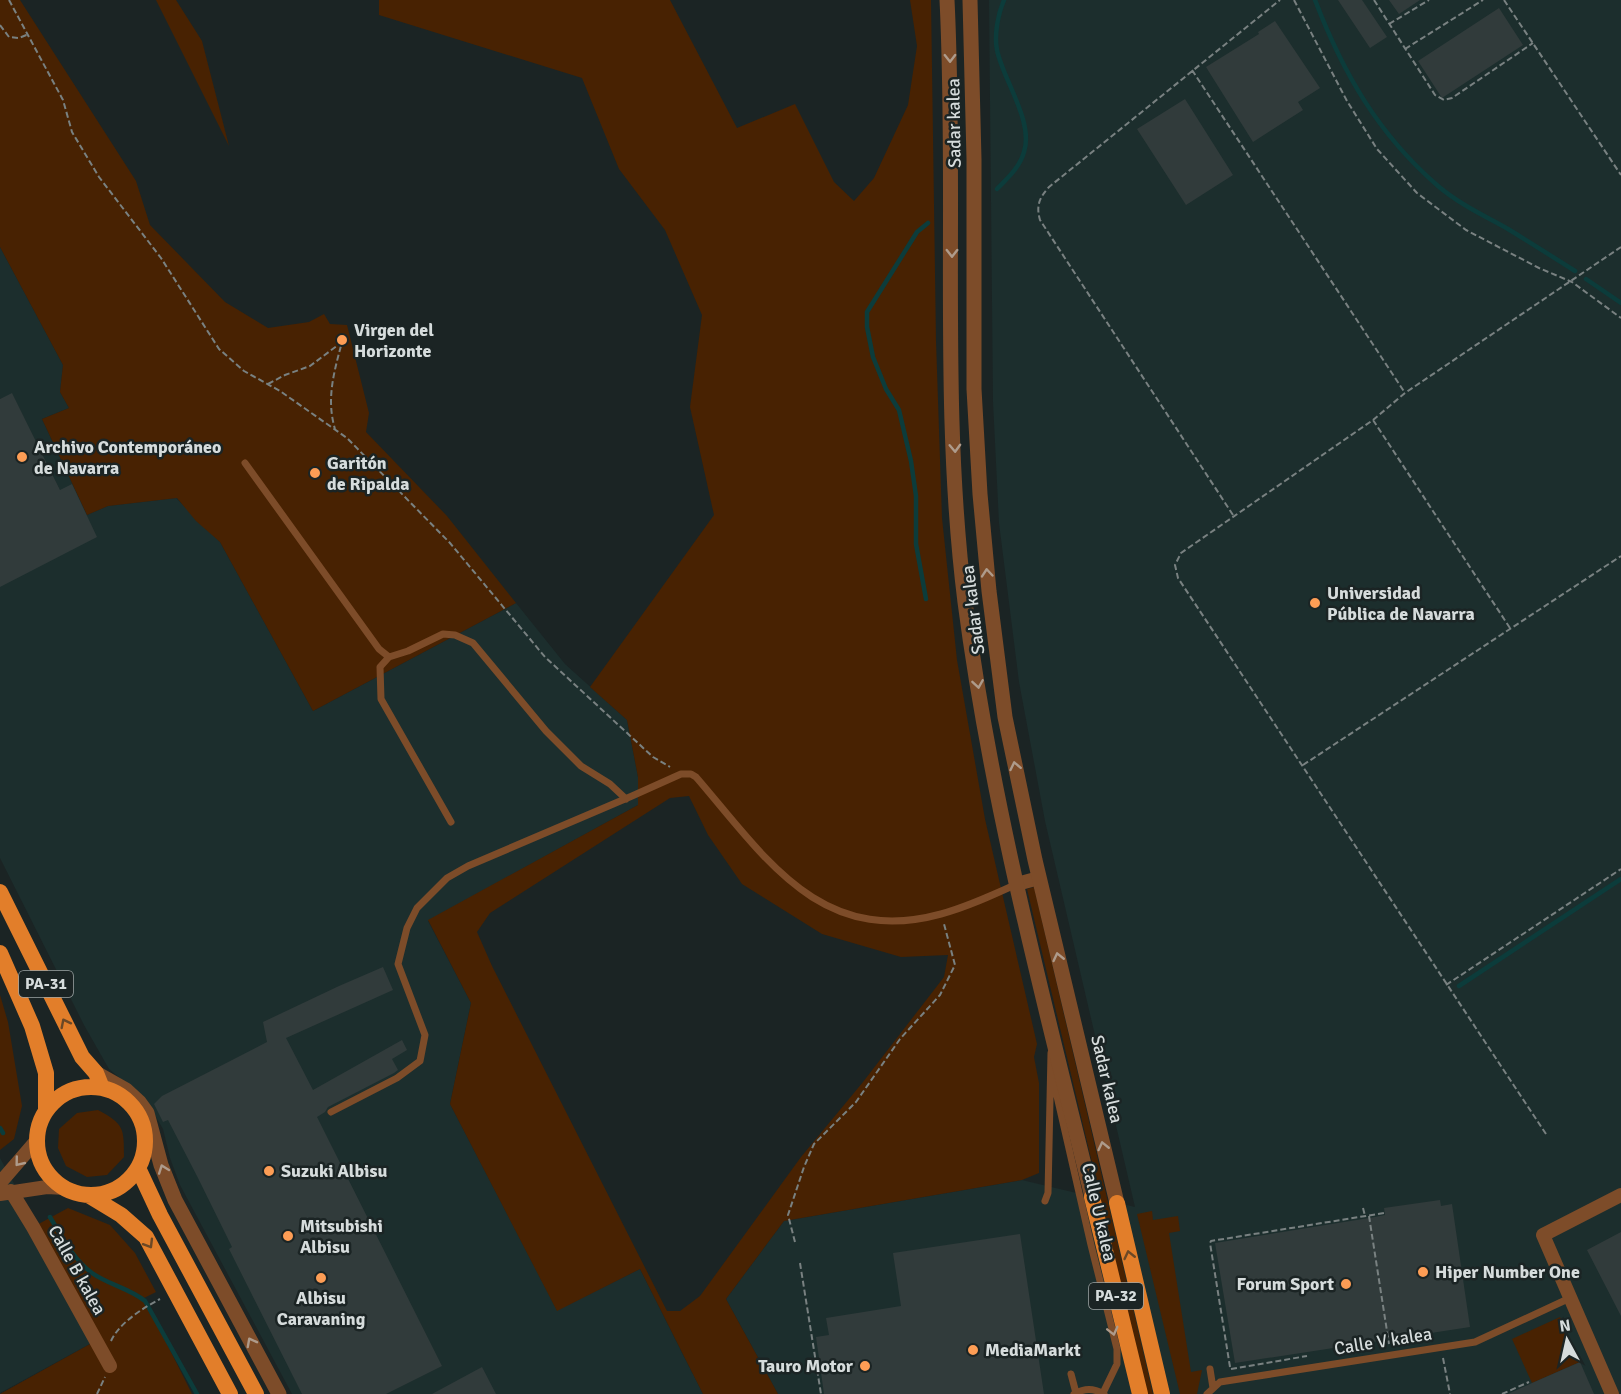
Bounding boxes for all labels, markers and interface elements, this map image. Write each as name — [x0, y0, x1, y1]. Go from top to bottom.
one-way arrow — [943, 54, 956, 63]
street label: Sadar kalea — [942, 78, 966, 168]
one-way arrow — [946, 249, 958, 258]
place label: Virgen del Horizonte — [354, 319, 434, 362]
marker: Virgen del Horizonte — [335, 333, 349, 347]
place label: Archivo Contemporáneo de Navarra — [34, 436, 221, 479]
one-way arrow — [948, 444, 961, 453]
marker: Archivo Contemporáneo de Navarra — [15, 450, 29, 464]
place label: Garitón de Ripalda — [327, 452, 409, 495]
marker: Garitón de Ripalda — [308, 466, 322, 480]
street label: Sadar kalea — [957, 564, 989, 656]
one-way arrow — [981, 569, 994, 578]
place label: Universidad Pública de Navarra — [1327, 582, 1475, 625]
marker: Universidad Pública de Navarra — [1308, 596, 1322, 610]
one-way arrow — [971, 679, 983, 689]
one-way arrow — [1010, 761, 1023, 771]
one-way arrow — [1052, 952, 1065, 962]
road number: PA-31 — [19, 971, 73, 997]
one-way arrow — [61, 1019, 72, 1030]
street label: Sadar kalea — [1086, 1033, 1128, 1125]
one-way arrow — [1098, 1141, 1111, 1151]
one-way arrow — [15, 1155, 26, 1166]
place label: Suzuki Albisu — [281, 1160, 387, 1182]
street label: Calle U kalea — [1077, 1161, 1121, 1263]
one-way arrow — [158, 1164, 171, 1174]
marker: Suzuki Albisu — [262, 1164, 276, 1178]
place label: Mitsubishi Albisu — [300, 1215, 383, 1258]
street label: Calle B kalea — [43, 1221, 111, 1319]
marker: Mitsubishi Albisu — [281, 1229, 295, 1243]
one-way arrow — [142, 1238, 154, 1248]
one-way arrow — [1124, 1251, 1137, 1261]
place label: Hiper Number One — [1435, 1261, 1580, 1283]
marker: Hiper Number One — [1416, 1265, 1430, 1279]
marker: Albisu Caravaning — [314, 1271, 328, 1285]
place label: Forum Sport — [1236, 1273, 1334, 1295]
marker: Forum Sport — [1339, 1277, 1353, 1291]
road number: PA-32 — [1089, 1283, 1143, 1309]
place label: Albisu Caravaning — [277, 1287, 366, 1330]
north arrow — [1537, 1310, 1597, 1370]
text: N — [1558, 1315, 1572, 1337]
street label: Calle V kalea — [1333, 1322, 1433, 1360]
one-way arrow — [1105, 1326, 1118, 1336]
one-way arrow — [247, 1338, 258, 1349]
place label: MediaMarkt — [985, 1339, 1081, 1361]
marker: MediaMarkt — [966, 1343, 980, 1357]
place label: Tauro Motor — [758, 1355, 854, 1377]
marker: Tauro Motor — [858, 1359, 872, 1373]

